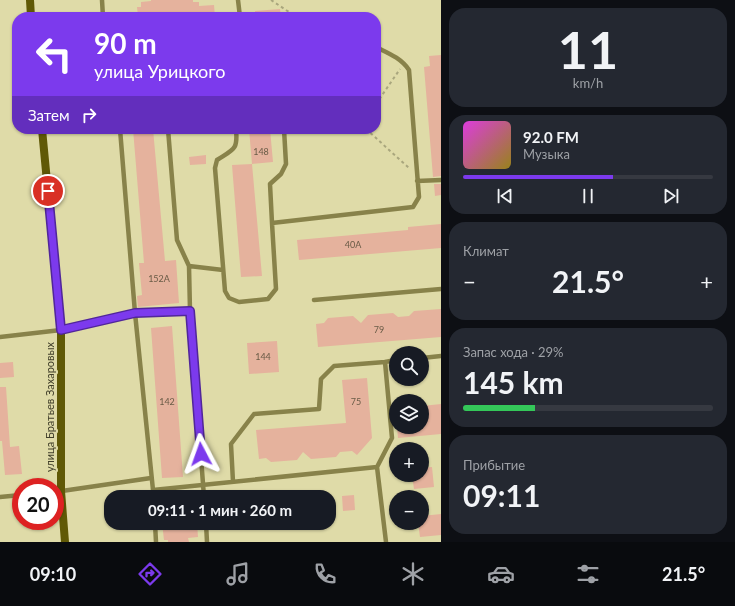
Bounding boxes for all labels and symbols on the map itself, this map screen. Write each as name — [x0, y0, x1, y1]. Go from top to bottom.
house number: 148 — [253, 146, 269, 157]
pin — [31, 174, 65, 208]
house number: 40А — [345, 239, 362, 250]
house number: 152А — [148, 273, 171, 284]
house number: 79 — [374, 324, 384, 335]
street label: улица Братьев Захаровых — [43, 342, 56, 472]
house number: 144 — [255, 351, 271, 362]
house number: 142 — [159, 396, 175, 407]
house number: 75 — [351, 396, 361, 407]
position arrow — [180, 433, 222, 475]
speed limit sign: 20 — [12, 478, 64, 530]

